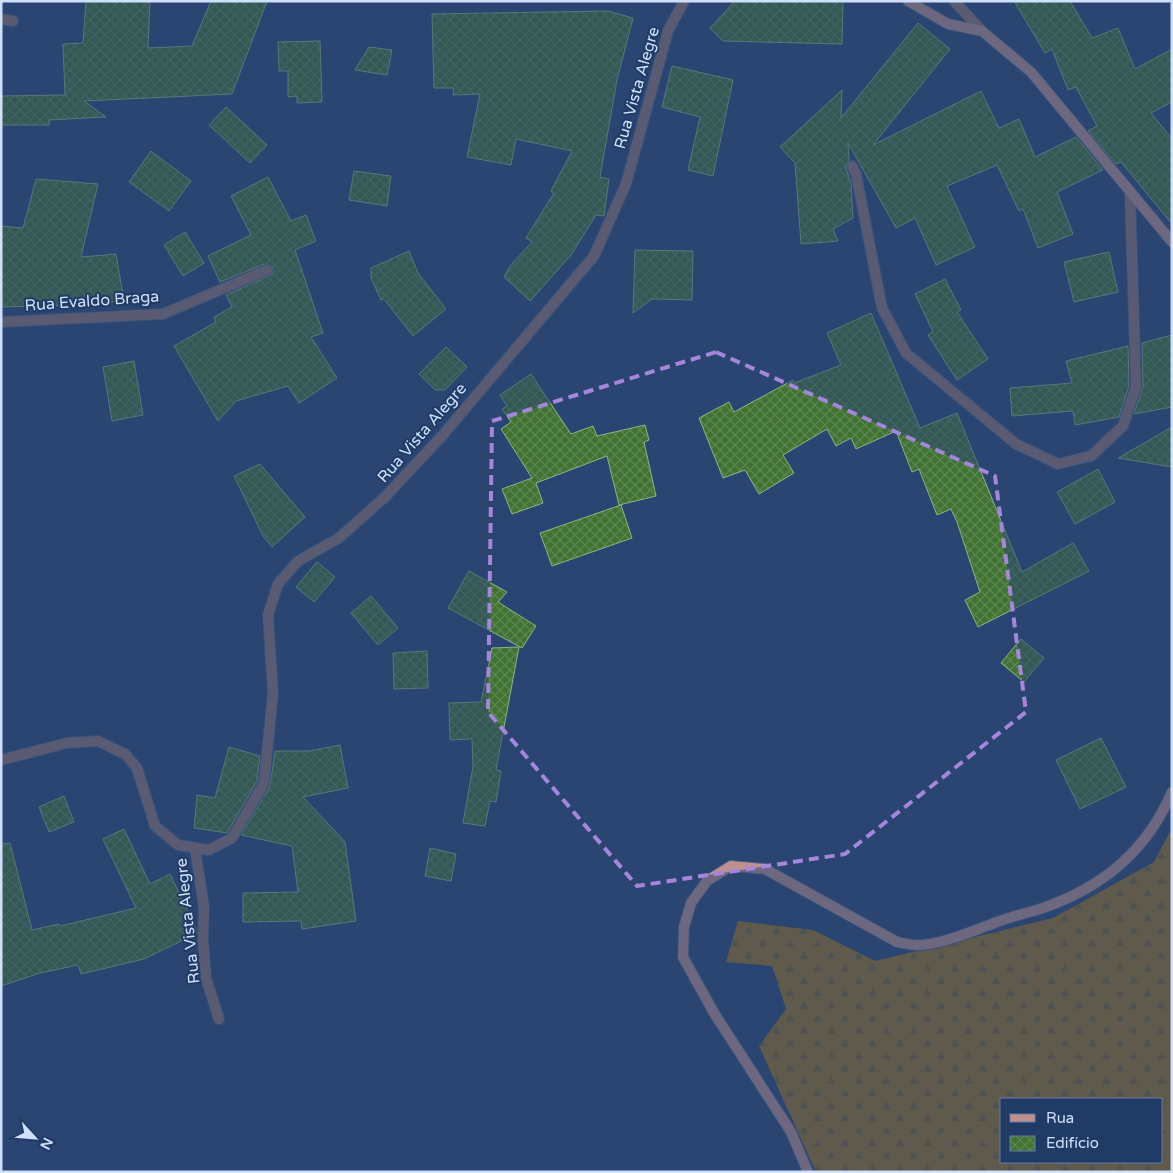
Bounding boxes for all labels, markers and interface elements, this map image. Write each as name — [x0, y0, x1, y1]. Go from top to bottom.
street label: Rua Vista Alegre — [610, 25, 664, 151]
street label: Rua Evaldo Braga — [24, 286, 160, 316]
street label: Rua Vista Alegre — [373, 379, 471, 487]
street label: Rua Vista Alegre — [171, 857, 205, 985]
legend — [1000, 1098, 1163, 1163]
text: Rua — [1046, 1109, 1074, 1127]
north arrow — [10, 1113, 60, 1163]
text: Edifício — [1046, 1134, 1099, 1152]
text: N — [36, 1135, 56, 1152]

